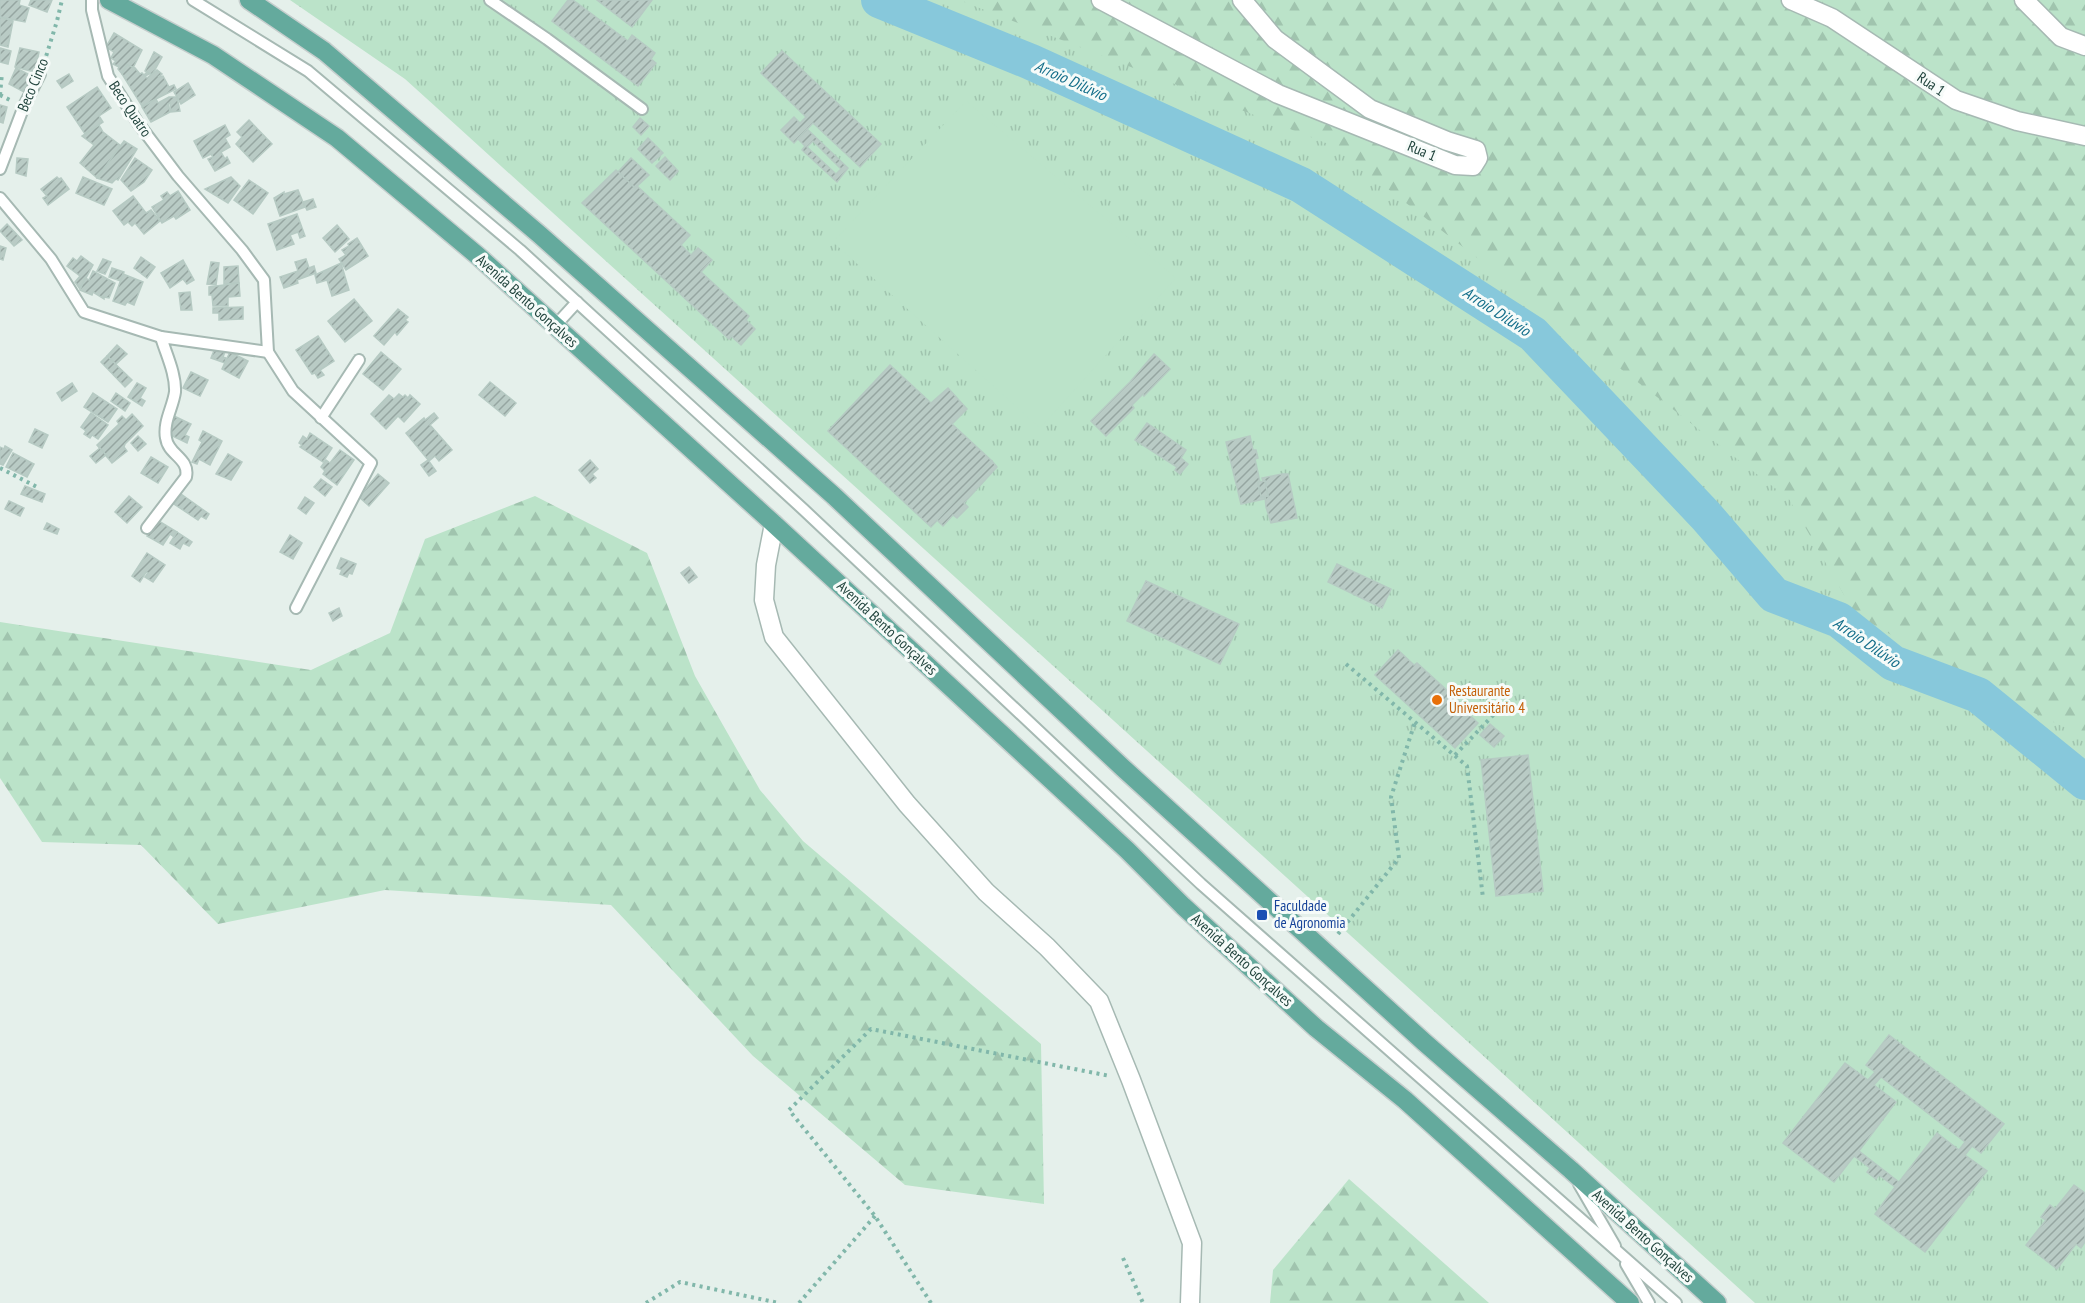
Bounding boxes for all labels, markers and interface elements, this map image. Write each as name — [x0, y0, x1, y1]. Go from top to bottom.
street label: Beco Cinco — [13, 55, 52, 114]
water label: Arroio Dilúvio — [1032, 55, 1111, 105]
street label: Rua 1 — [1914, 67, 1949, 100]
street label: Beco Quatro — [105, 77, 156, 140]
street label: Rua 1 — [1405, 136, 1439, 165]
street label: Avenida Bento Gonçalves — [473, 250, 582, 351]
water label: Arroio Dilúvio — [1460, 282, 1535, 341]
street label: Avenida Bento Gonçalves — [833, 576, 941, 679]
water label: Arroio Dilúvio — [1830, 612, 1905, 672]
place label: Restaurante Universitário 4 — [1449, 681, 1525, 717]
marker: Restaurante Universitário 4 — [1430, 693, 1444, 707]
place label: Faculdade de Agronomia — [1274, 896, 1346, 932]
marker: Faculdade de Agronomia — [1255, 908, 1269, 922]
street label: Avenida Bento Gonçalves — [1188, 909, 1297, 1010]
street label: Avenida Bento Gonçalves — [1589, 1185, 1698, 1286]

